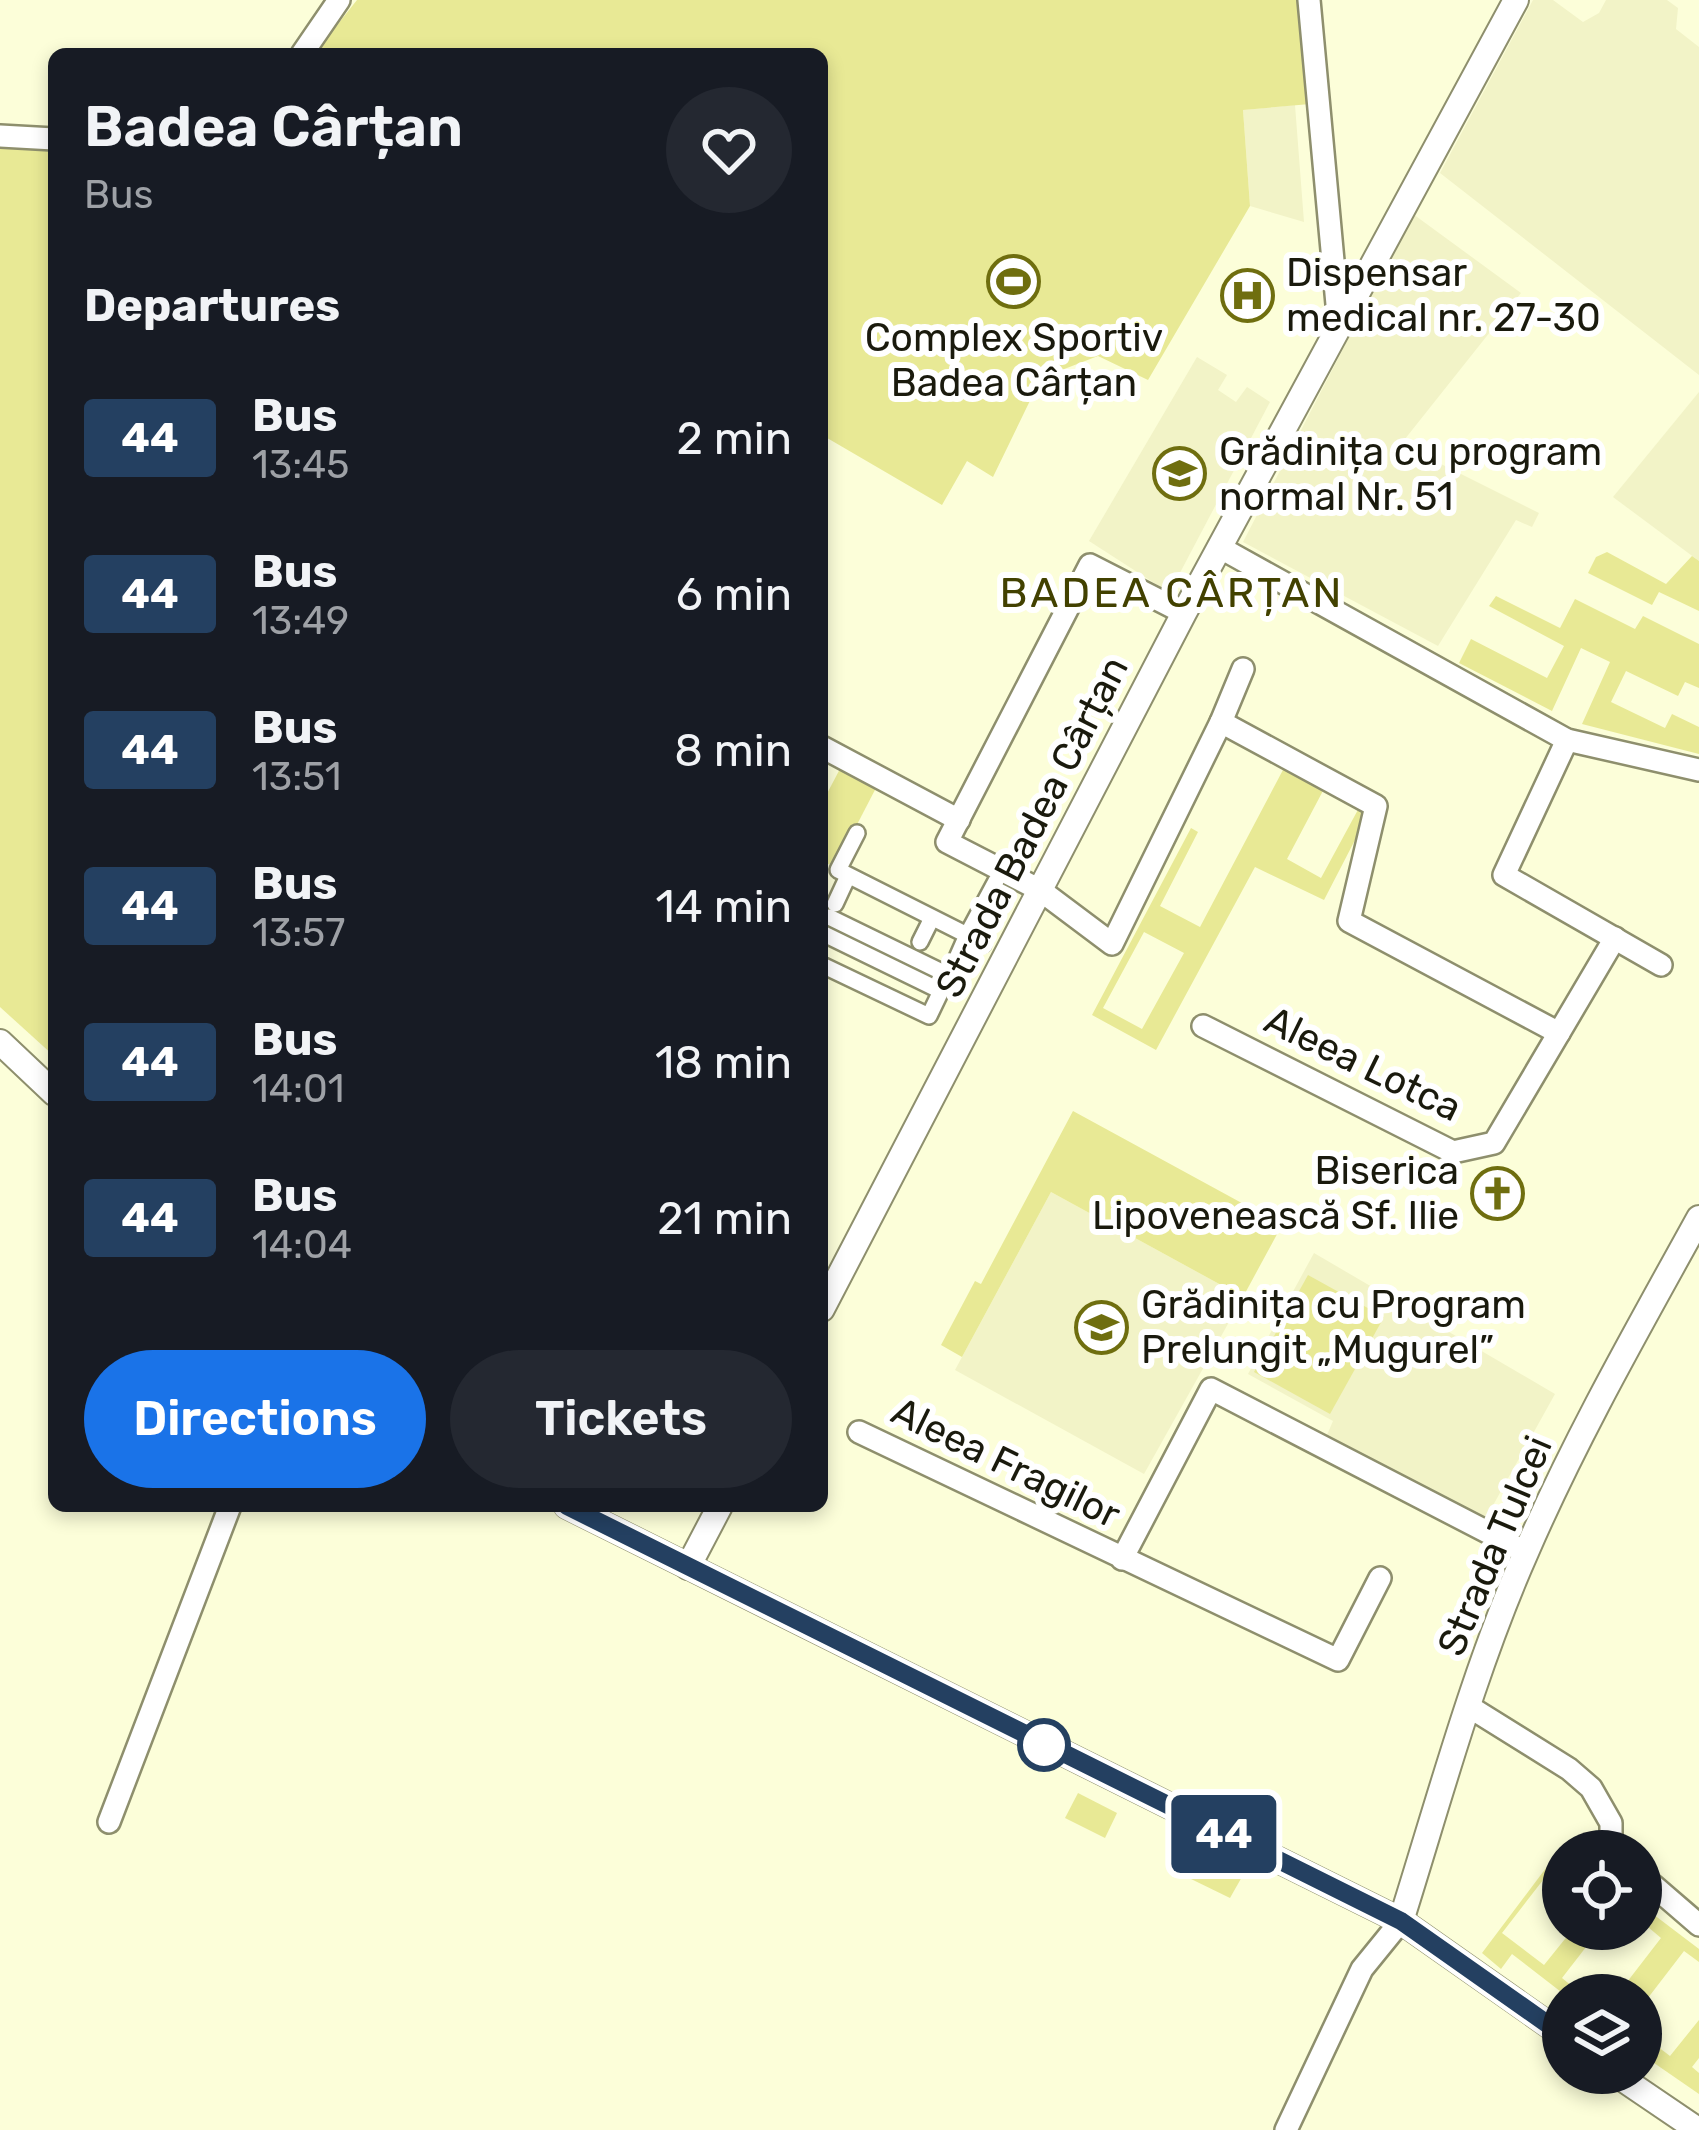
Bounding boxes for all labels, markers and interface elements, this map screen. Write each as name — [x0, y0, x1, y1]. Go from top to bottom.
button: heart — [666, 87, 792, 213]
text: Badea Cârțan — [84, 93, 463, 160]
text: Bus — [84, 172, 153, 218]
place label: Dispensar medical nr. 27-30 — [1286, 250, 1601, 341]
sports icon: Complex Sportiv Badea Cârțan — [986, 253, 1042, 309]
hospital icon: Dispensar medical nr. 27-30 — [1219, 267, 1275, 323]
text: Departures — [84, 279, 340, 332]
place label: Complex Sportiv Badea Cârțan — [865, 315, 1163, 406]
text: Bus — [252, 389, 337, 442]
text: 2 min — [676, 412, 792, 465]
text: 44 — [121, 413, 179, 463]
place label: Grădinița cu program normal Nr. 51 — [1219, 429, 1602, 520]
text: 13:45 — [252, 442, 350, 488]
school or university icon: Grădinița cu program normal Nr. 51 — [1152, 446, 1208, 502]
text: Bus — [252, 545, 337, 598]
text: 6 min — [676, 568, 792, 621]
district label: BADEA CÂRȚAN — [999, 568, 1345, 618]
text: 44 — [121, 569, 179, 619]
text: 13:49 — [252, 598, 349, 644]
street label: Strada Badea Cârțan — [926, 649, 1138, 1005]
text: Bus — [252, 701, 337, 754]
text: 8 min — [674, 724, 792, 777]
text: 44 — [121, 725, 179, 775]
text: 13:51 — [252, 754, 341, 800]
text: Bus — [252, 857, 337, 910]
text: 14 min — [656, 880, 792, 933]
text: 44 — [121, 881, 179, 931]
text: 13:57 — [252, 910, 345, 956]
street label: Aleea Lotca — [1257, 997, 1469, 1131]
text: Bus — [252, 1013, 337, 1066]
text: 18 min — [655, 1036, 792, 1089]
text: 44 — [121, 1037, 179, 1087]
text: 14:01 — [252, 1066, 344, 1112]
place label: Biserica Lipovenească Sf. Ilie — [1092, 1148, 1459, 1239]
church icon: Biserica Lipovenească Sf. Ilie — [1470, 1165, 1526, 1221]
text: Bus — [252, 1169, 337, 1222]
text: 21 min — [657, 1192, 792, 1245]
text: 44 — [121, 1193, 179, 1243]
text: 14:04 — [252, 1222, 352, 1268]
place label: Grădinița cu Program Prelungit „Mugurel” — [1141, 1282, 1526, 1373]
school or university icon: Grădinița cu Program Prelungit „Mugurel” — [1074, 1299, 1130, 1355]
button: Directions — [84, 1350, 426, 1488]
button: Tickets — [450, 1350, 792, 1488]
street label: Aleea Fragilor — [884, 1388, 1128, 1538]
street label: Strada Tulcei — [1428, 1429, 1562, 1663]
unlabelled marker — [1019, 1720, 1069, 1770]
line badge: 44 — [1170, 1795, 1278, 1873]
text: 44 — [1195, 1809, 1253, 1859]
map controls — [1542, 1830, 1662, 2094]
button: locate — [1542, 1830, 1662, 1950]
button: layers — [1542, 1974, 1662, 2094]

